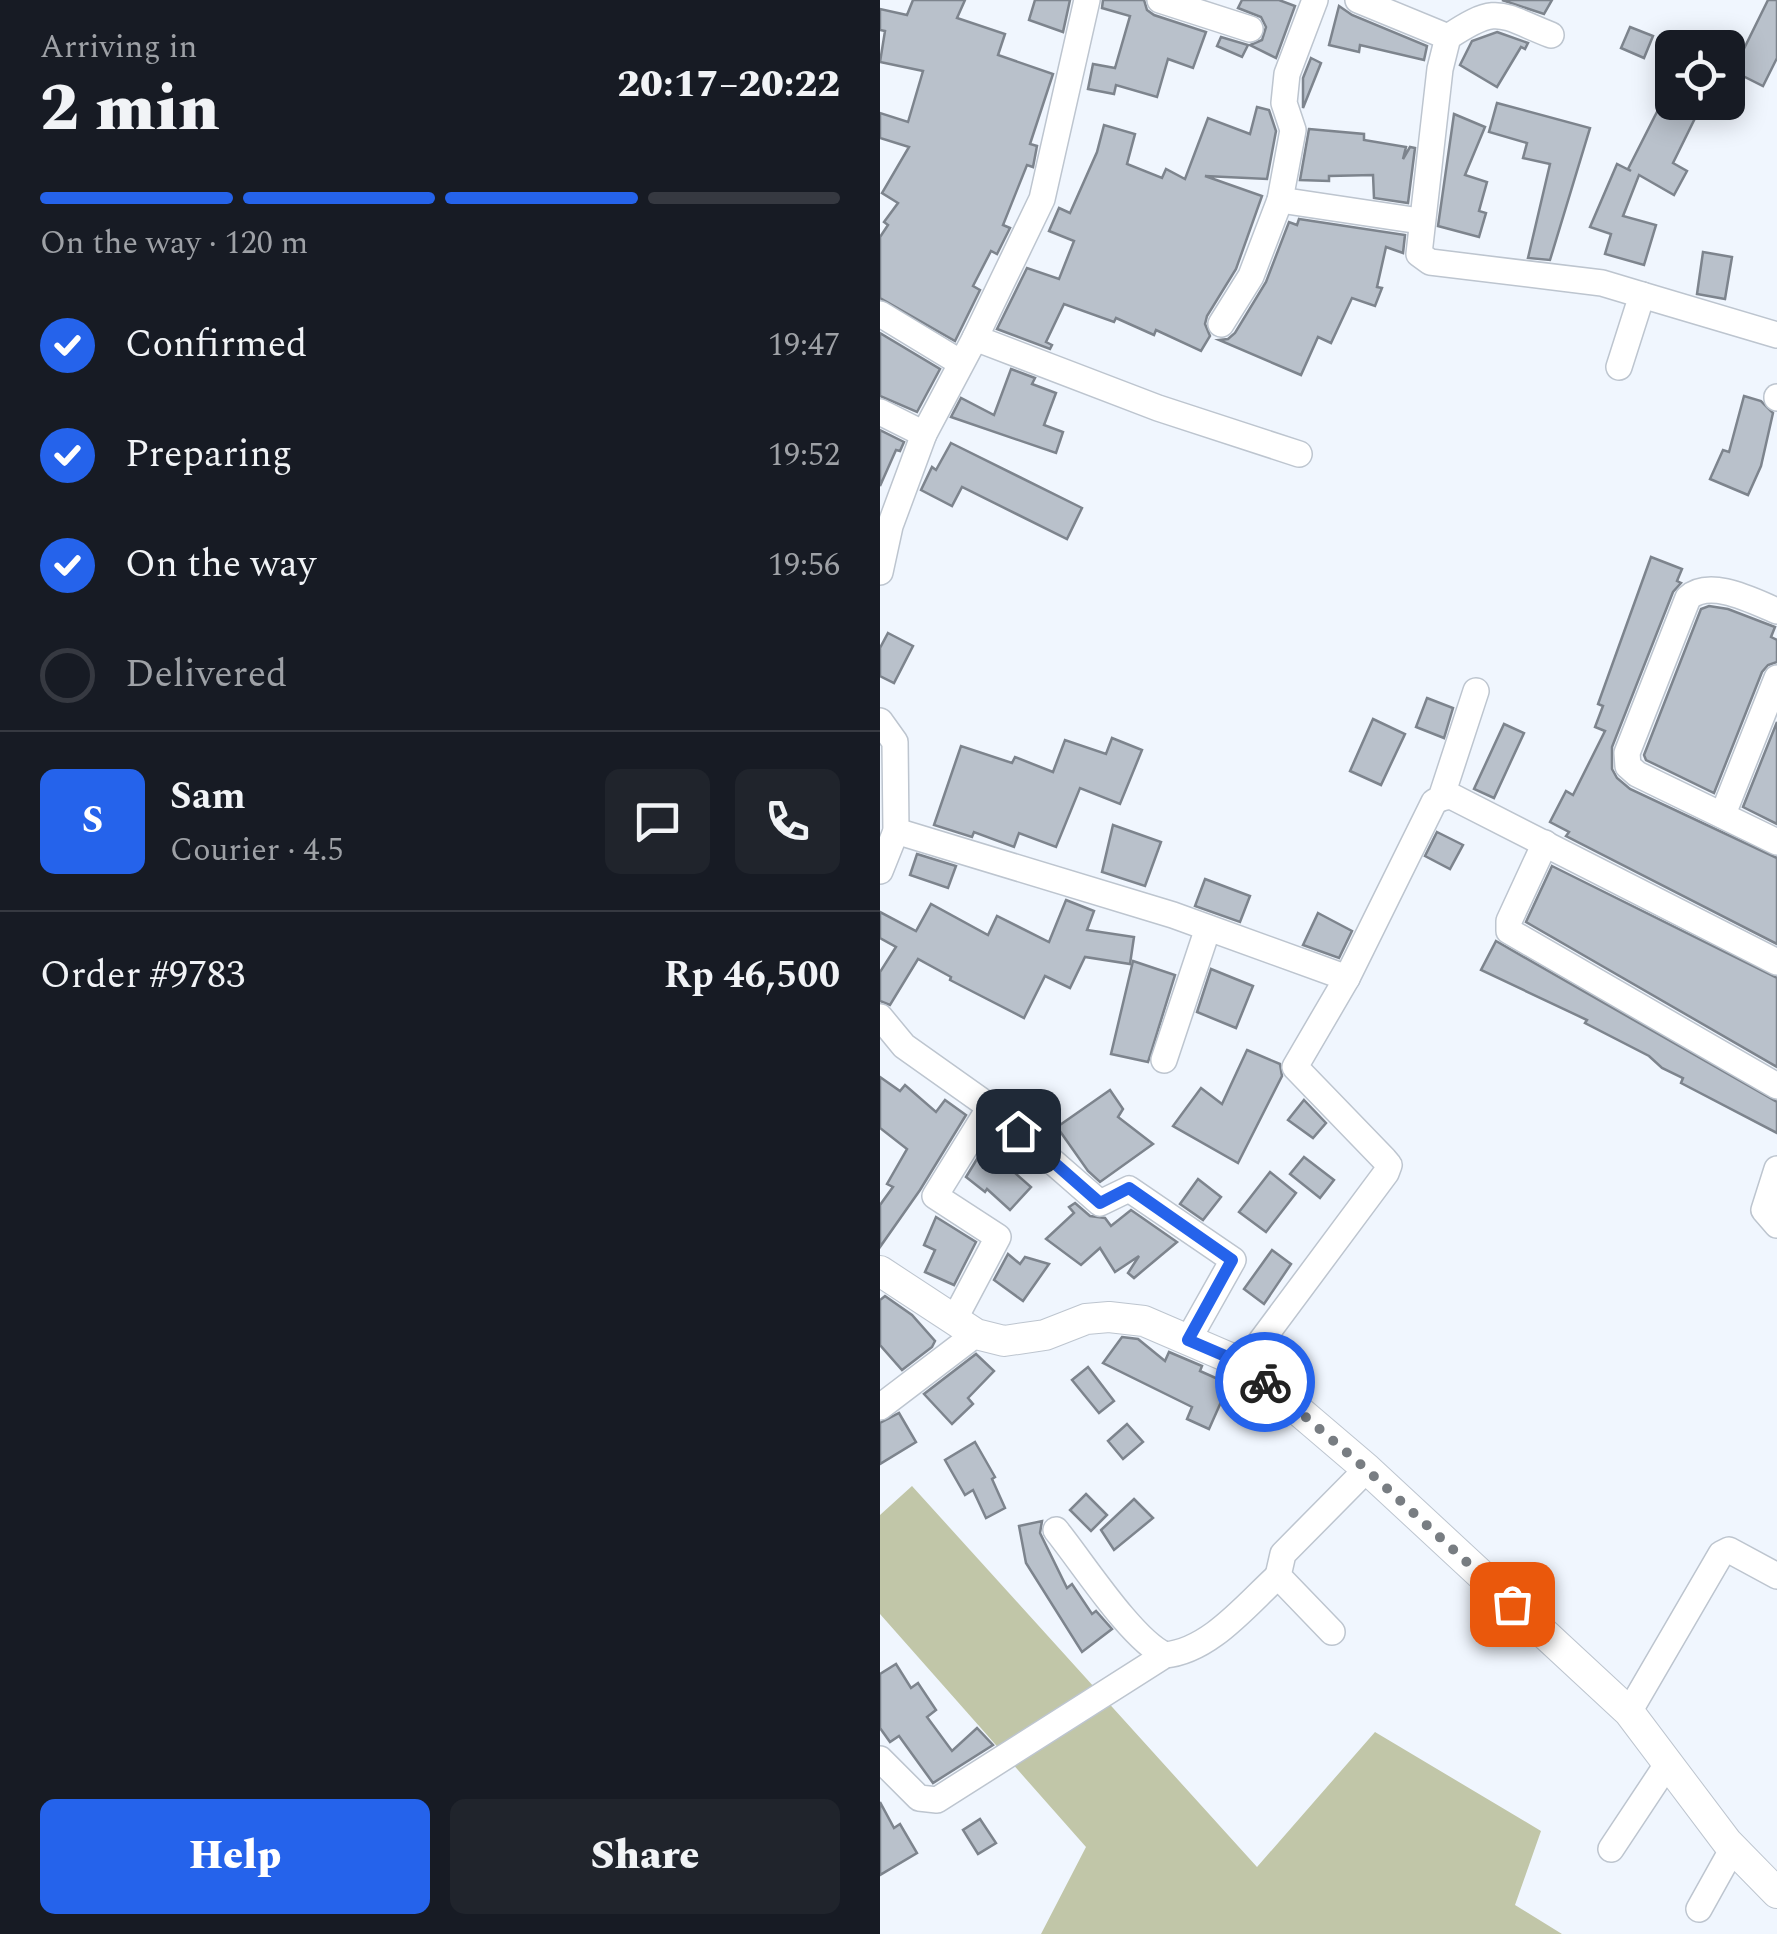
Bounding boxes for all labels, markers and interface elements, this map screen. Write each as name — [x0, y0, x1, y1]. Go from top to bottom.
text: Arriving in — [40, 23, 197, 72]
map controls — [1655, 30, 1745, 120]
button: locate — [1655, 30, 1745, 120]
text: 20:17–20:22 — [617, 56, 840, 114]
text: 2 min — [40, 60, 220, 159]
text: On the way · 120 m — [40, 219, 308, 268]
text: Confirmed — [125, 316, 307, 374]
icon: check — [40, 318, 95, 373]
text: 19:47 — [768, 321, 840, 370]
text: Preparing — [125, 426, 292, 484]
icon: check — [40, 428, 95, 483]
text: 19:52 — [768, 431, 840, 480]
text: On the way — [125, 536, 316, 594]
icon: check — [40, 538, 95, 593]
text: 19:56 — [768, 541, 840, 590]
text: Delivered — [125, 646, 287, 704]
text: Sam — [170, 768, 246, 826]
button: chat — [605, 769, 710, 874]
button: phone — [735, 769, 840, 874]
text: S — [82, 792, 103, 850]
text: Courier · 4.5 — [170, 826, 343, 875]
text: Order #9783 — [40, 947, 245, 1005]
text: Rp 46,500 — [664, 947, 840, 1005]
pin — [976, 1089, 1061, 1174]
icon: home — [991, 1104, 1046, 1159]
courier — [1215, 1332, 1315, 1432]
icon: bike — [1238, 1355, 1293, 1410]
pin — [1470, 1562, 1555, 1647]
icon: bag — [1485, 1577, 1540, 1632]
button: Help — [40, 1799, 430, 1914]
button: Share — [450, 1799, 840, 1914]

